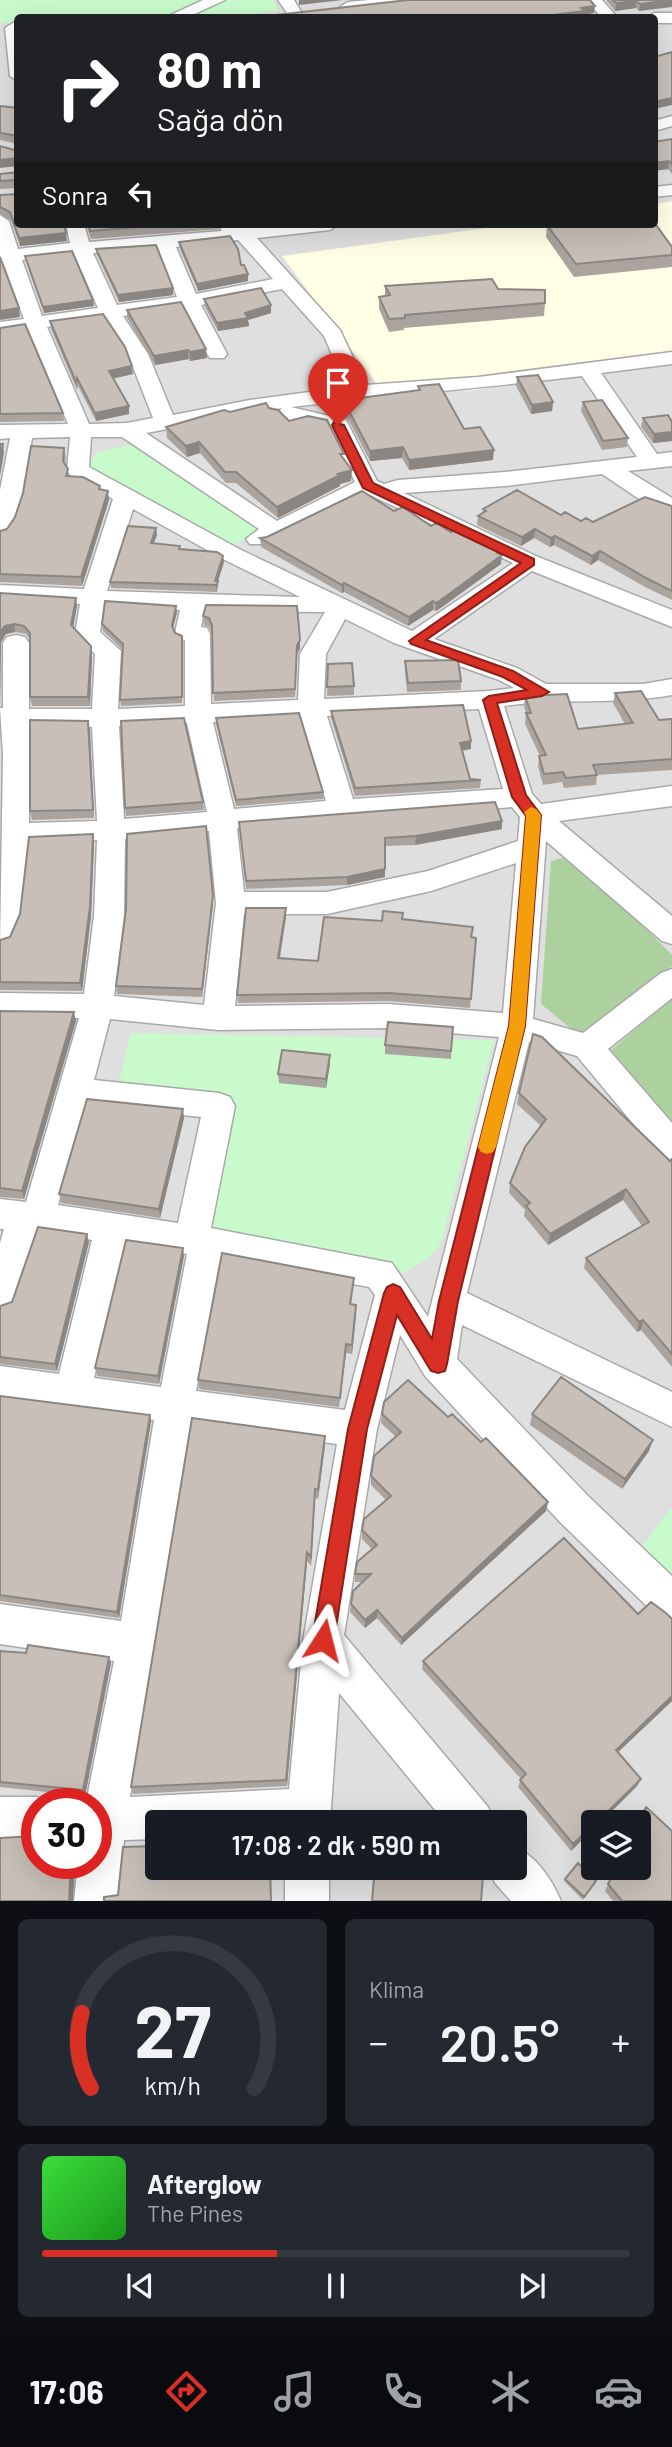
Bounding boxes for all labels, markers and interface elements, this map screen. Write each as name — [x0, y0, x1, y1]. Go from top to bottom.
text: 80 m — [157, 39, 262, 98]
icon: right — [42, 42, 133, 133]
text: Sağa dön — [157, 99, 284, 137]
icon: left — [122, 175, 160, 213]
text: Sonra — [42, 179, 108, 210]
pin — [308, 353, 368, 425]
icon: arrive — [319, 364, 357, 402]
position arrow — [286, 1603, 360, 1677]
speed limit sign: 30 — [21, 1788, 112, 1879]
map controls — [581, 1810, 651, 1880]
button: layers — [581, 1810, 651, 1880]
text: 17:08 · 2 dk · 590 m — [232, 1829, 440, 1860]
text: Klima — [369, 1975, 424, 2003]
text: 27 — [134, 1986, 211, 2074]
text: 20.5° — [440, 2010, 559, 2072]
text: − — [369, 2018, 388, 2064]
text: + — [611, 2018, 630, 2064]
text: km/h — [144, 2070, 201, 2100]
text: Afterglow — [147, 2168, 262, 2199]
text: The Pines — [147, 2199, 243, 2227]
icon: previous — [121, 2267, 159, 2305]
icon: pause — [317, 2267, 355, 2305]
icon: next — [513, 2267, 551, 2305]
icon: directions — [162, 2367, 211, 2416]
icon: music — [270, 2367, 319, 2416]
icon: phone — [378, 2367, 427, 2416]
icon: climate — [486, 2367, 535, 2416]
icon: car — [594, 2367, 643, 2416]
text: 17:06 — [29, 2372, 104, 2410]

